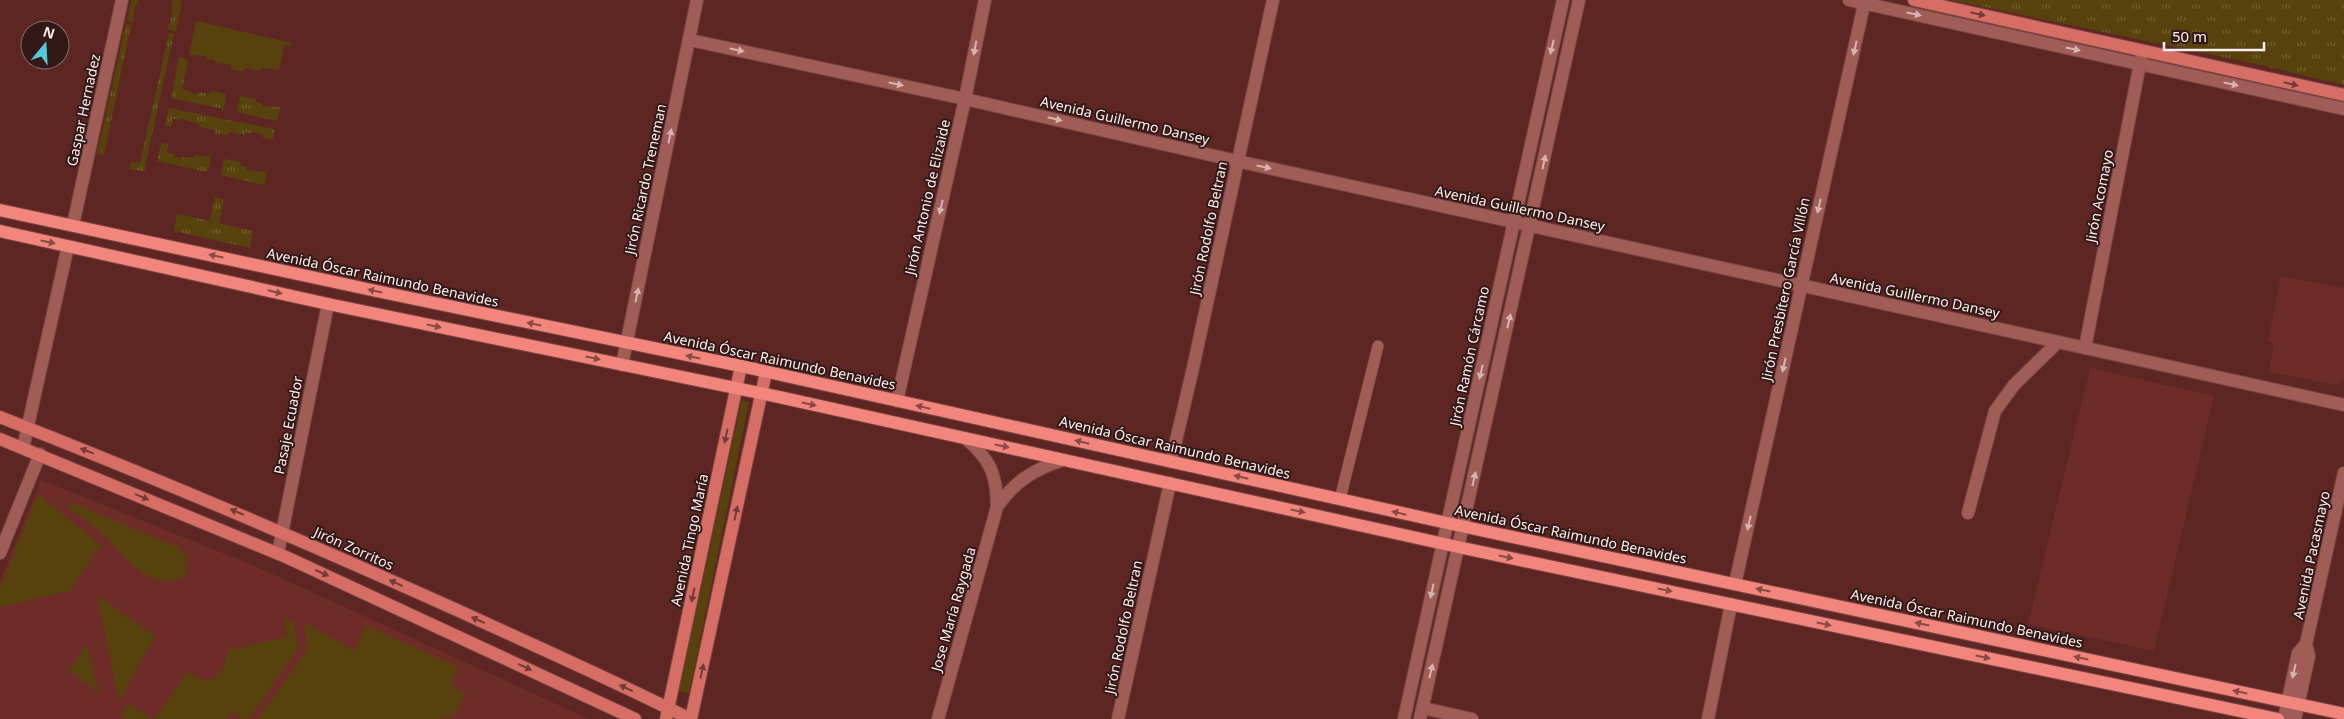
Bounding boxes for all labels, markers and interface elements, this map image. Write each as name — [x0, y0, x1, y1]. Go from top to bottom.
one-way arrow — [1906, 10, 1921, 18]
one-way arrow — [1971, 10, 1986, 18]
north arrow — [20, 20, 70, 70]
scale bar — [2164, 20, 2264, 52]
text: N — [41, 21, 58, 43]
text: 50 m — [2172, 26, 2207, 46]
one-way arrow — [971, 40, 979, 56]
one-way arrow — [1548, 40, 1556, 55]
one-way arrow — [1850, 40, 1858, 56]
one-way arrow — [2065, 45, 2080, 53]
one-way arrow — [730, 46, 745, 54]
street label: Gaspar Hernadez — [62, 52, 104, 168]
one-way arrow — [889, 80, 904, 88]
one-way arrow — [2224, 80, 2239, 88]
one-way arrow — [2283, 80, 2298, 88]
street label: Avenida Guillermo Dansey — [1039, 91, 1212, 149]
street label: Jirón Ricardo Treneman — [619, 102, 670, 258]
one-way arrow — [1047, 115, 1062, 123]
street label: Jirón Antonio de Elizaide — [899, 117, 954, 279]
one-way arrow — [666, 128, 674, 144]
street label: Jirón Acomayo — [2080, 148, 2117, 246]
one-way arrow — [1540, 154, 1548, 169]
street label: Jirón Rodolfo Beltran — [1184, 159, 1231, 299]
one-way arrow — [1257, 163, 1272, 171]
street label: Avenida Guillermo Dansey — [1433, 181, 1607, 235]
street label: Jirón Presbítero García Villón — [1756, 196, 1814, 384]
one-way arrow — [936, 199, 944, 215]
one-way arrow — [1815, 199, 1823, 214]
one-way arrow — [40, 238, 56, 246]
street label: Avenida Óscar Raimundo Benavides — [265, 243, 501, 311]
one-way arrow — [207, 252, 223, 260]
street label: Avenida Guillermo Dansey — [1828, 268, 2002, 322]
street label: Jirón Ramón Cárcamo — [1444, 284, 1493, 430]
one-way arrow — [367, 287, 382, 295]
one-way arrow — [633, 287, 641, 303]
one-way arrow — [267, 288, 282, 296]
one-way arrow — [1505, 313, 1513, 328]
one-way arrow — [526, 320, 541, 328]
one-way arrow — [426, 322, 442, 330]
street label: Avenida Óscar Raimundo Benavides — [662, 326, 898, 394]
one-way arrow — [684, 352, 700, 360]
one-way arrow — [585, 355, 601, 363]
one-way arrow — [1780, 357, 1788, 372]
one-way arrow — [1477, 364, 1485, 380]
street label: Pasaje Ecuador — [269, 374, 307, 476]
one-way arrow — [802, 400, 817, 408]
one-way arrow — [916, 403, 931, 411]
street label: Avenida Óscar Raimundo Benavides — [1058, 411, 1293, 483]
one-way arrow — [722, 428, 730, 443]
one-way arrow — [1074, 438, 1090, 446]
one-way arrow — [995, 443, 1011, 451]
one-way arrow — [79, 447, 94, 455]
street label: Avenida Tingo María — [666, 472, 712, 608]
one-way arrow — [1470, 472, 1478, 487]
one-way arrow — [1232, 473, 1248, 481]
street label: Avenida Pacasmayo — [2288, 489, 2334, 621]
one-way arrow — [135, 493, 150, 501]
street label: Avenida Óscar Raimundo Benavides — [1453, 500, 1689, 568]
one-way arrow — [732, 505, 740, 520]
one-way arrow — [230, 508, 244, 516]
one-way arrow — [1290, 508, 1306, 516]
one-way arrow — [1392, 509, 1407, 517]
one-way arrow — [1745, 516, 1753, 531]
street label: Jirón Zorritos — [309, 521, 397, 574]
street label: Jose María Raygada — [926, 545, 980, 675]
one-way arrow — [1499, 553, 1514, 561]
street label: Jirón Rodolfo Beltran — [1099, 558, 1146, 698]
one-way arrow — [315, 570, 329, 578]
one-way arrow — [389, 579, 403, 587]
one-way arrow — [1428, 583, 1436, 599]
street label: Avenida Óscar Raimundo Benavides — [1849, 584, 2085, 652]
one-way arrow — [1658, 586, 1673, 594]
one-way arrow — [1755, 586, 1771, 594]
one-way arrow — [689, 587, 697, 603]
one-way arrow — [471, 616, 485, 624]
one-way arrow — [1817, 620, 1833, 628]
one-way arrow — [1914, 620, 1930, 628]
one-way arrow — [1976, 653, 1991, 661]
one-way arrow — [2073, 654, 2088, 662]
one-way arrow — [518, 663, 532, 671]
one-way arrow — [698, 663, 706, 679]
one-way arrow — [1427, 664, 1435, 679]
one-way arrow — [2290, 664, 2298, 679]
one-way arrow — [619, 683, 633, 691]
one-way arrow — [2231, 687, 2247, 695]

